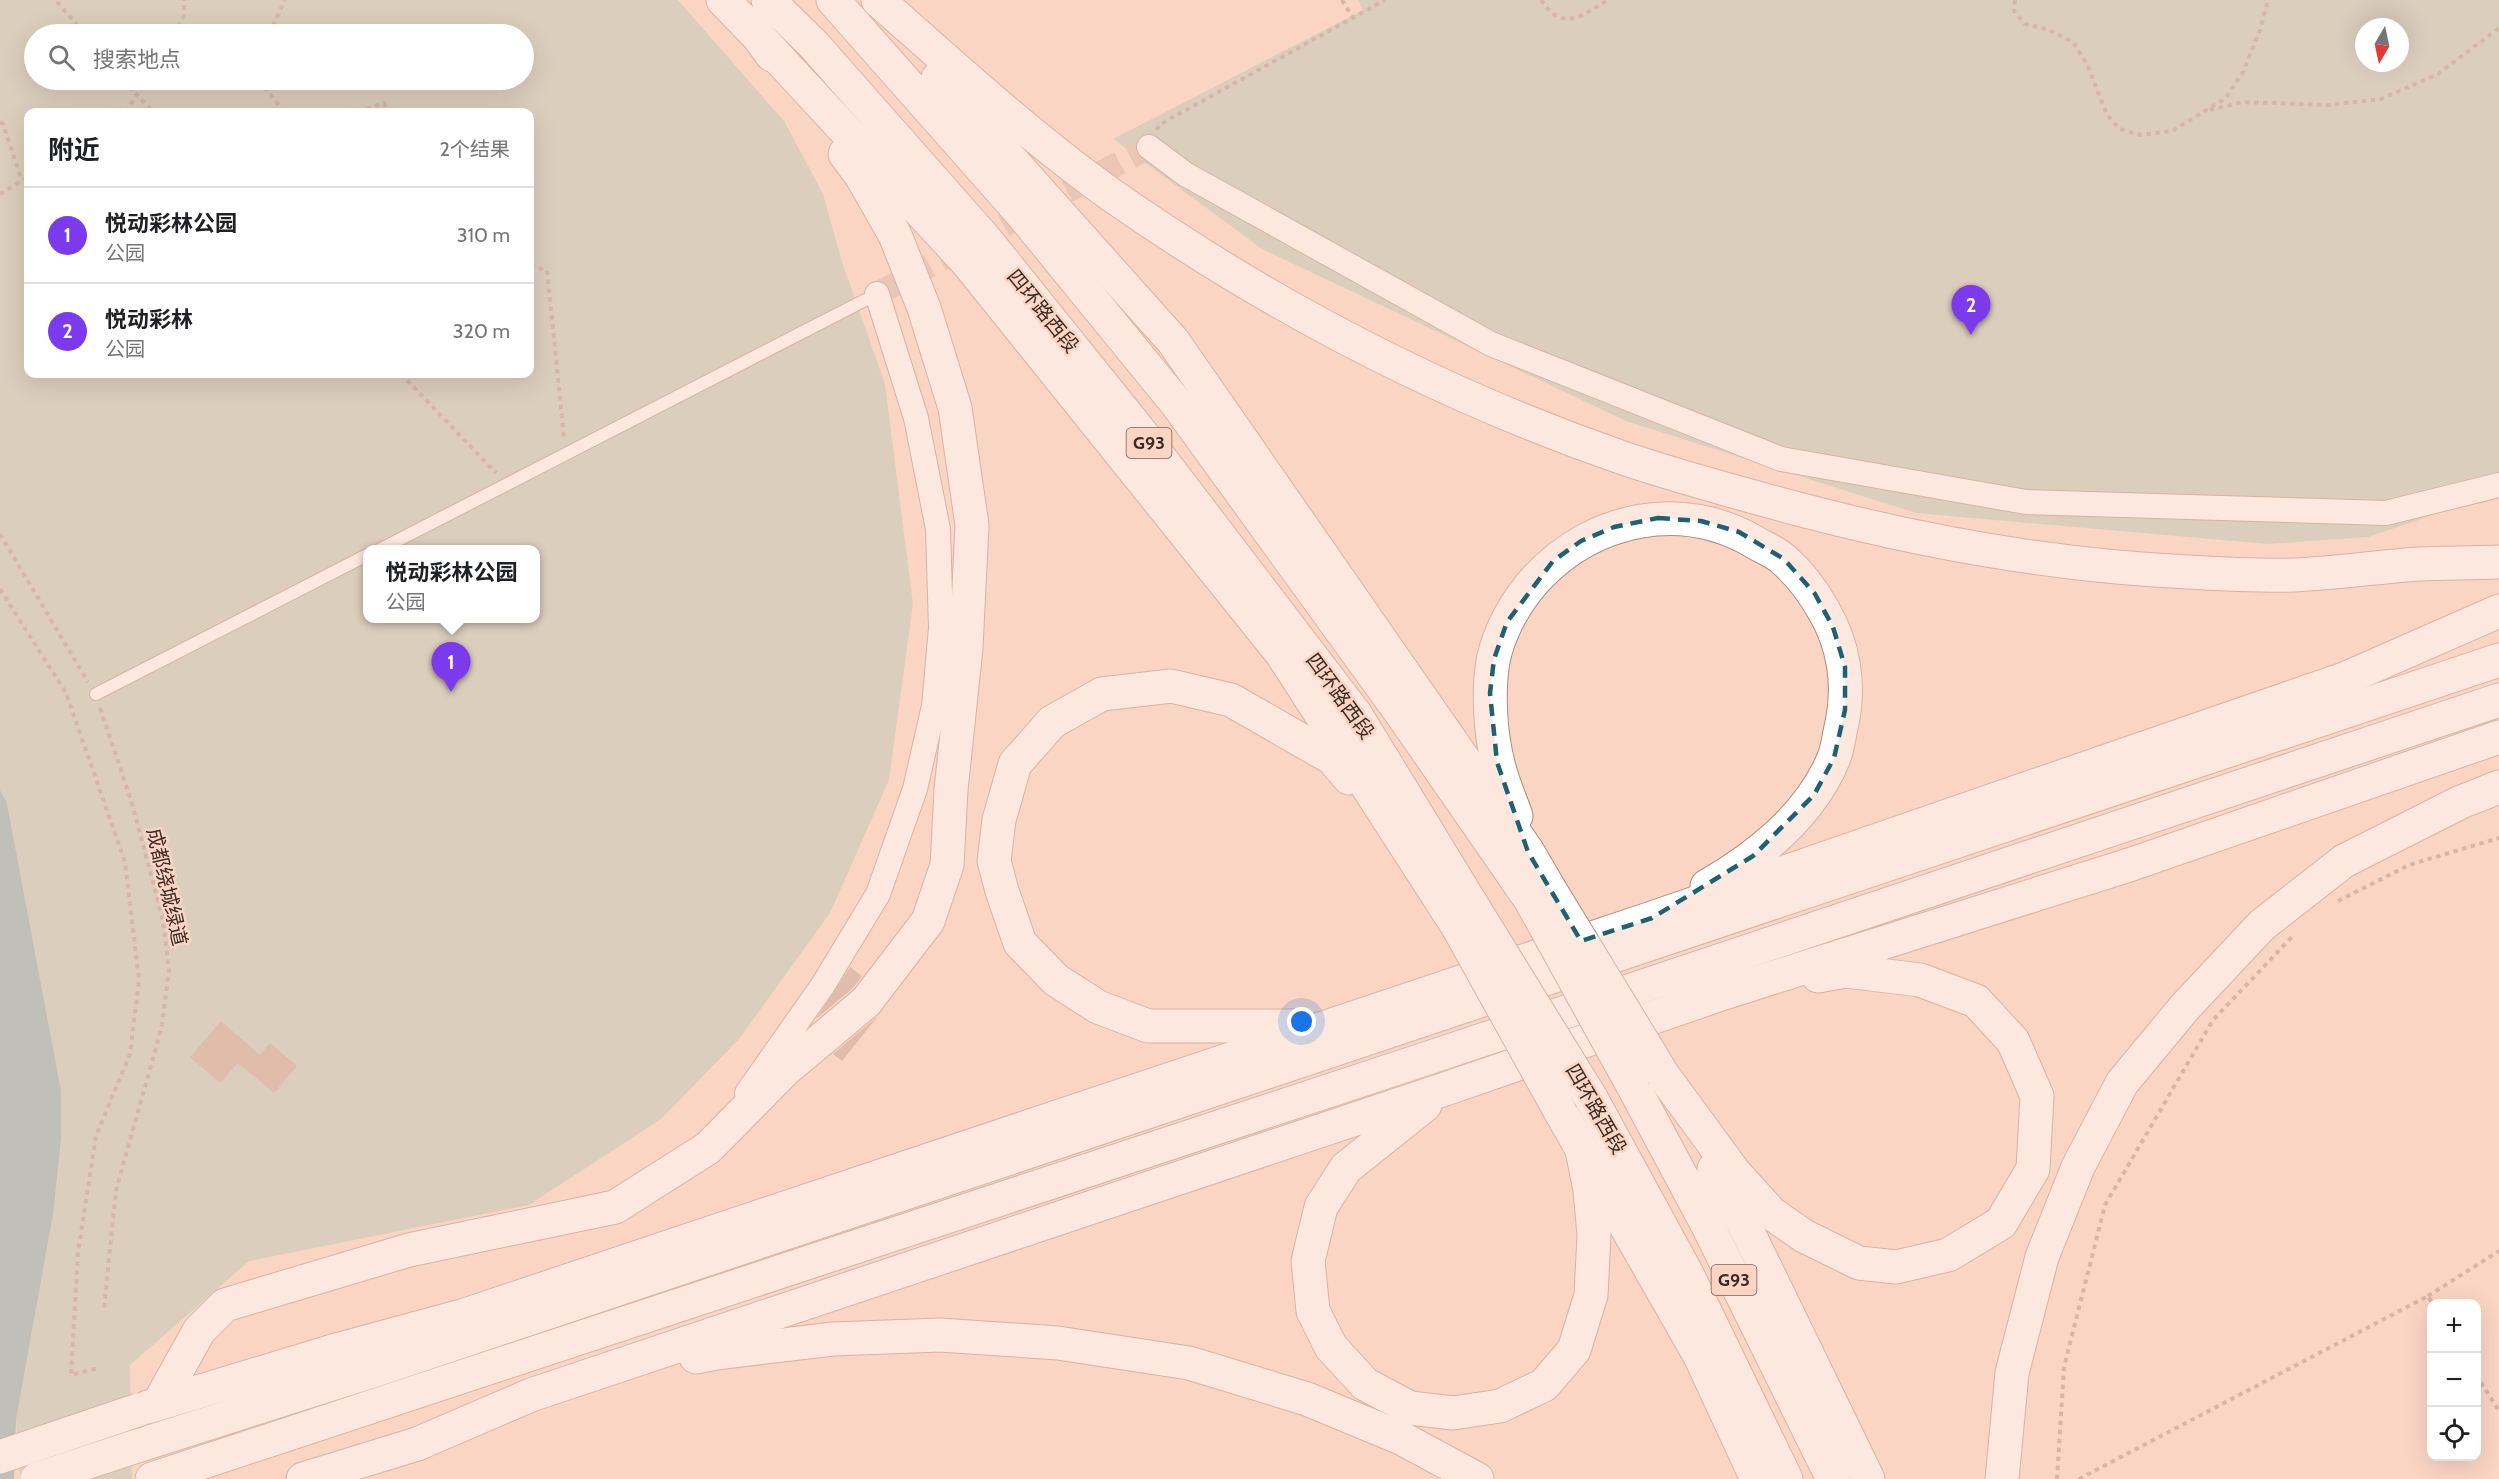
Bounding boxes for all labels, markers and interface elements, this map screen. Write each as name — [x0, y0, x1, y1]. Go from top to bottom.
north arrow — [2355, 18, 2409, 72]
search box — [24, 24, 534, 90]
icon: search — [45, 41, 78, 74]
text: 搜索地点 — [93, 46, 181, 73]
text: 附近 — [48, 134, 100, 166]
text: 2个结果 — [440, 137, 510, 161]
text: 悦动彩林公园 — [105, 210, 237, 237]
text: 1 — [64, 223, 71, 247]
text: 310 m — [457, 223, 510, 247]
text: 公园 — [105, 241, 145, 265]
street label: 四环路西段 — [1002, 265, 1084, 357]
pin: 2 — [1952, 286, 1990, 335]
text: 悦动彩林 — [105, 306, 193, 333]
text: 2 — [62, 319, 73, 343]
text: 320 m — [453, 319, 510, 343]
text: 公园 — [105, 337, 145, 361]
road number: G93 — [1126, 428, 1172, 458]
popup — [363, 545, 540, 623]
text: 悦动彩林公园 — [385, 559, 518, 586]
text: 公园 — [385, 590, 425, 614]
pin: 1 — [432, 642, 470, 692]
street label: 四环路西段 — [1301, 648, 1379, 744]
street label: 成都绕城绿道 — [142, 826, 192, 948]
your location — [1287, 1007, 1316, 1036]
street label: 四环路西段 — [1561, 1060, 1631, 1158]
road number: G93 — [1712, 1265, 1756, 1295]
map controls — [2427, 1299, 2481, 1461]
button: + — [2427, 1299, 2481, 1353]
button: − — [2427, 1353, 2481, 1407]
button: locate — [2427, 1407, 2481, 1461]

